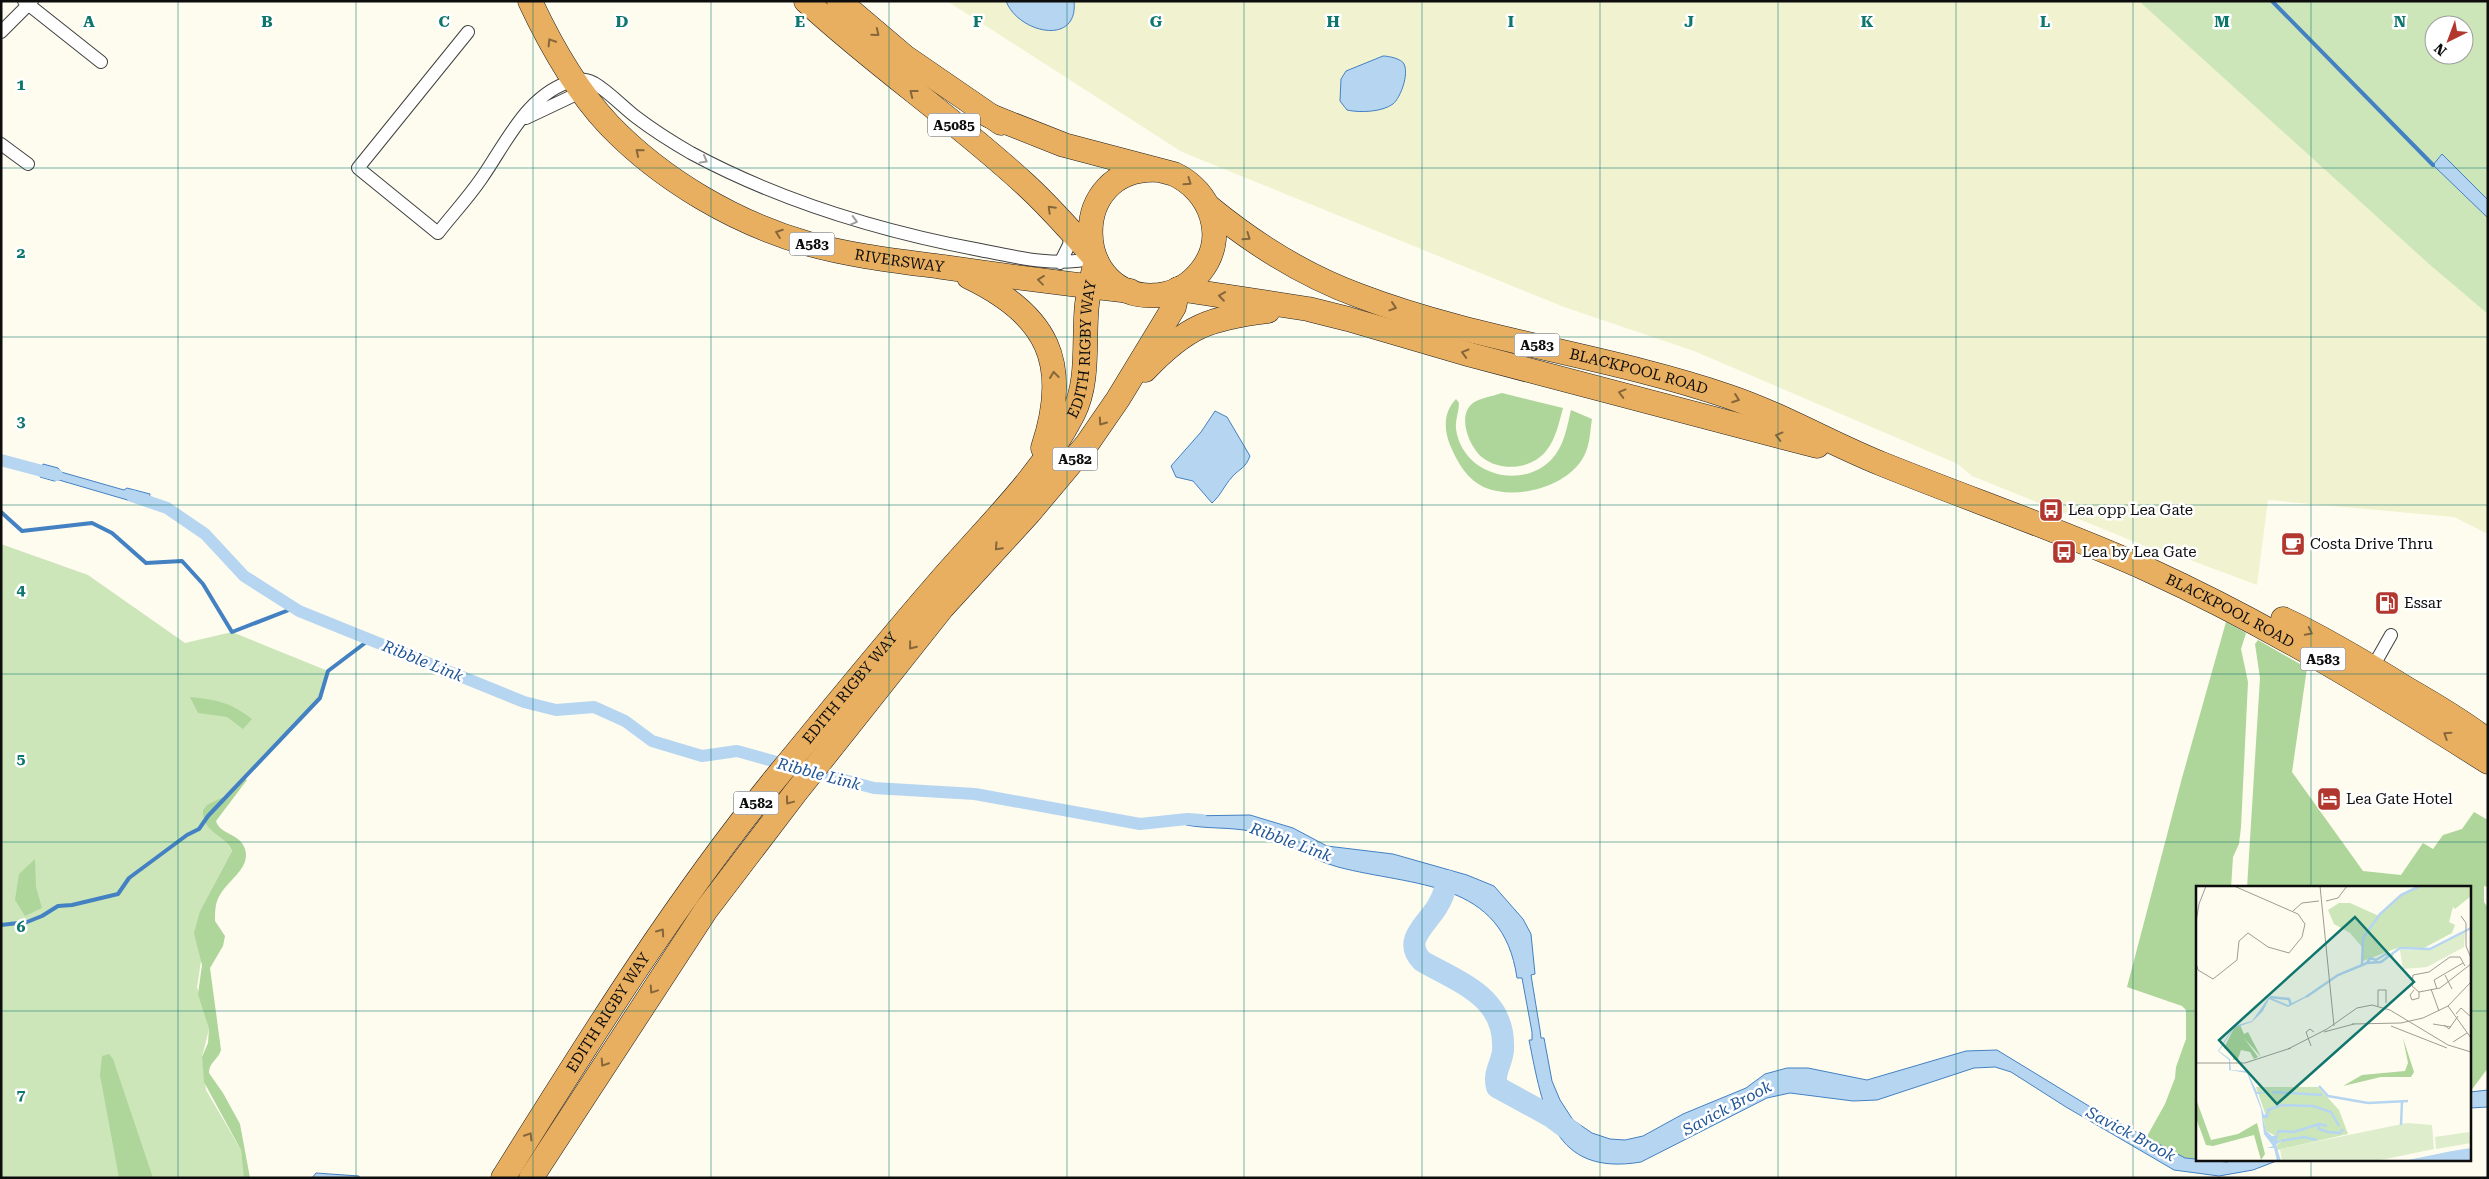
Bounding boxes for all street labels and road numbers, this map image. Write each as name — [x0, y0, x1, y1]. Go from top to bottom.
road number: A5085 — [928, 114, 980, 136]
road number: A583 — [790, 232, 834, 255]
street label: RIVERSWAY — [853, 245, 946, 276]
street label: EDITH RIGBY WAY — [1063, 278, 1100, 421]
road number: A583 — [1514, 334, 1560, 356]
street label: BLACKPOOL ROAD — [1568, 345, 1710, 398]
road number: A582 — [1052, 448, 1098, 470]
street label: BLACKPOOL ROAD — [2163, 570, 2297, 652]
street label: EDITH RIGBY WAY — [799, 628, 902, 747]
road number: A583 — [2300, 648, 2346, 671]
road number: A582 — [734, 791, 778, 814]
street label: EDITH RIGBY WAY — [563, 949, 654, 1076]

